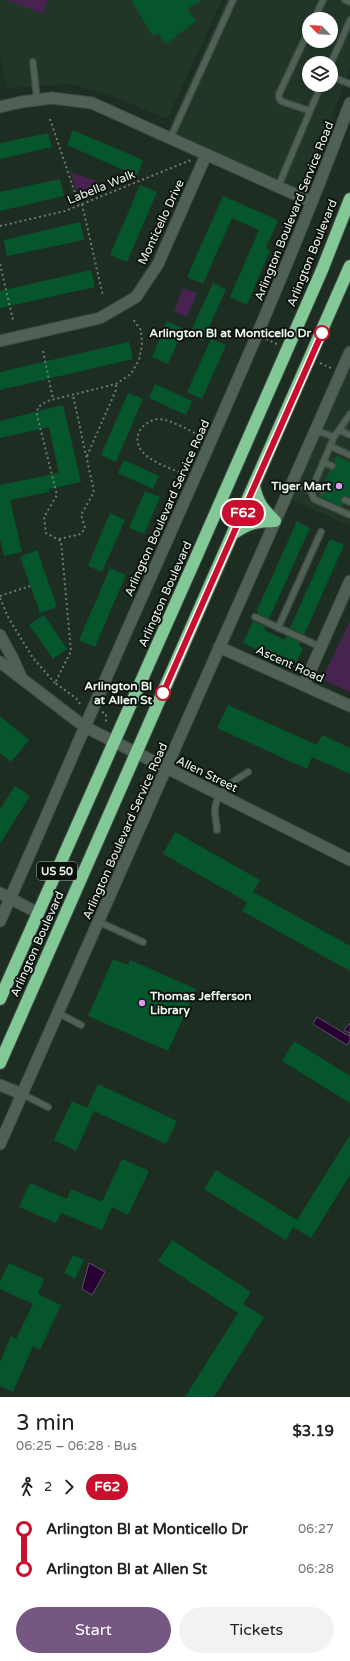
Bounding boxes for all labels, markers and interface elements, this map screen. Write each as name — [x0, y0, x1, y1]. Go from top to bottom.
north arrow — [302, 12, 338, 48]
map controls — [302, 12, 338, 92]
button: layers — [302, 56, 338, 92]
street label: Arlington Boulevard Service Road — [251, 119, 337, 303]
street label: Labella Walk — [65, 167, 137, 207]
street label: Monticello Drive — [135, 177, 187, 267]
street label: Arlington Boulevard — [284, 197, 340, 309]
marker: Arlington Bl at Monticello Dr — [314, 325, 330, 341]
place label: Arlington Bl at Monticello Dr — [149, 326, 311, 341]
street label: Arlington Boulevard Service Road — [121, 417, 213, 599]
place label: Tiger Mart — [270, 479, 331, 494]
marker: Tiger Mart — [334, 481, 344, 491]
line badge: F62 — [220, 500, 266, 526]
text: F62 — [230, 504, 256, 521]
street label: Arlington Boulevard — [135, 539, 195, 649]
street label: Ascent Road — [254, 643, 326, 685]
place label: Arlington Bl at Allen St — [84, 679, 152, 707]
marker: Arlington Bl at Allen St — [155, 685, 171, 701]
street label: Arlington Boulevard Service Road — [80, 741, 170, 921]
street label: Allen Street — [174, 753, 240, 795]
road number: US 50 — [37, 862, 77, 880]
street label: Arlington Boulevard — [7, 889, 67, 999]
place label: Thomas Jefferson Library — [149, 989, 252, 1018]
marker: Thomas Jefferson Library — [137, 998, 147, 1008]
text: 3 min — [16, 1410, 75, 1436]
text: $3.19 — [293, 1422, 334, 1440]
text: 06:25 – 06:28 · Bus — [16, 1438, 137, 1454]
icon: walk — [16, 1476, 38, 1498]
icon: forward — [58, 1476, 80, 1498]
text: F62 — [94, 1478, 120, 1495]
text: 2 — [44, 1479, 52, 1495]
text: Arlington Bl at Monticello Dr — [46, 1520, 248, 1538]
text: 06:27 — [298, 1521, 334, 1537]
text: Arlington Bl at Allen St — [46, 1560, 207, 1578]
text: 06:28 — [298, 1561, 334, 1577]
button: Start — [16, 1607, 171, 1653]
button: Tickets — [179, 1607, 334, 1653]

